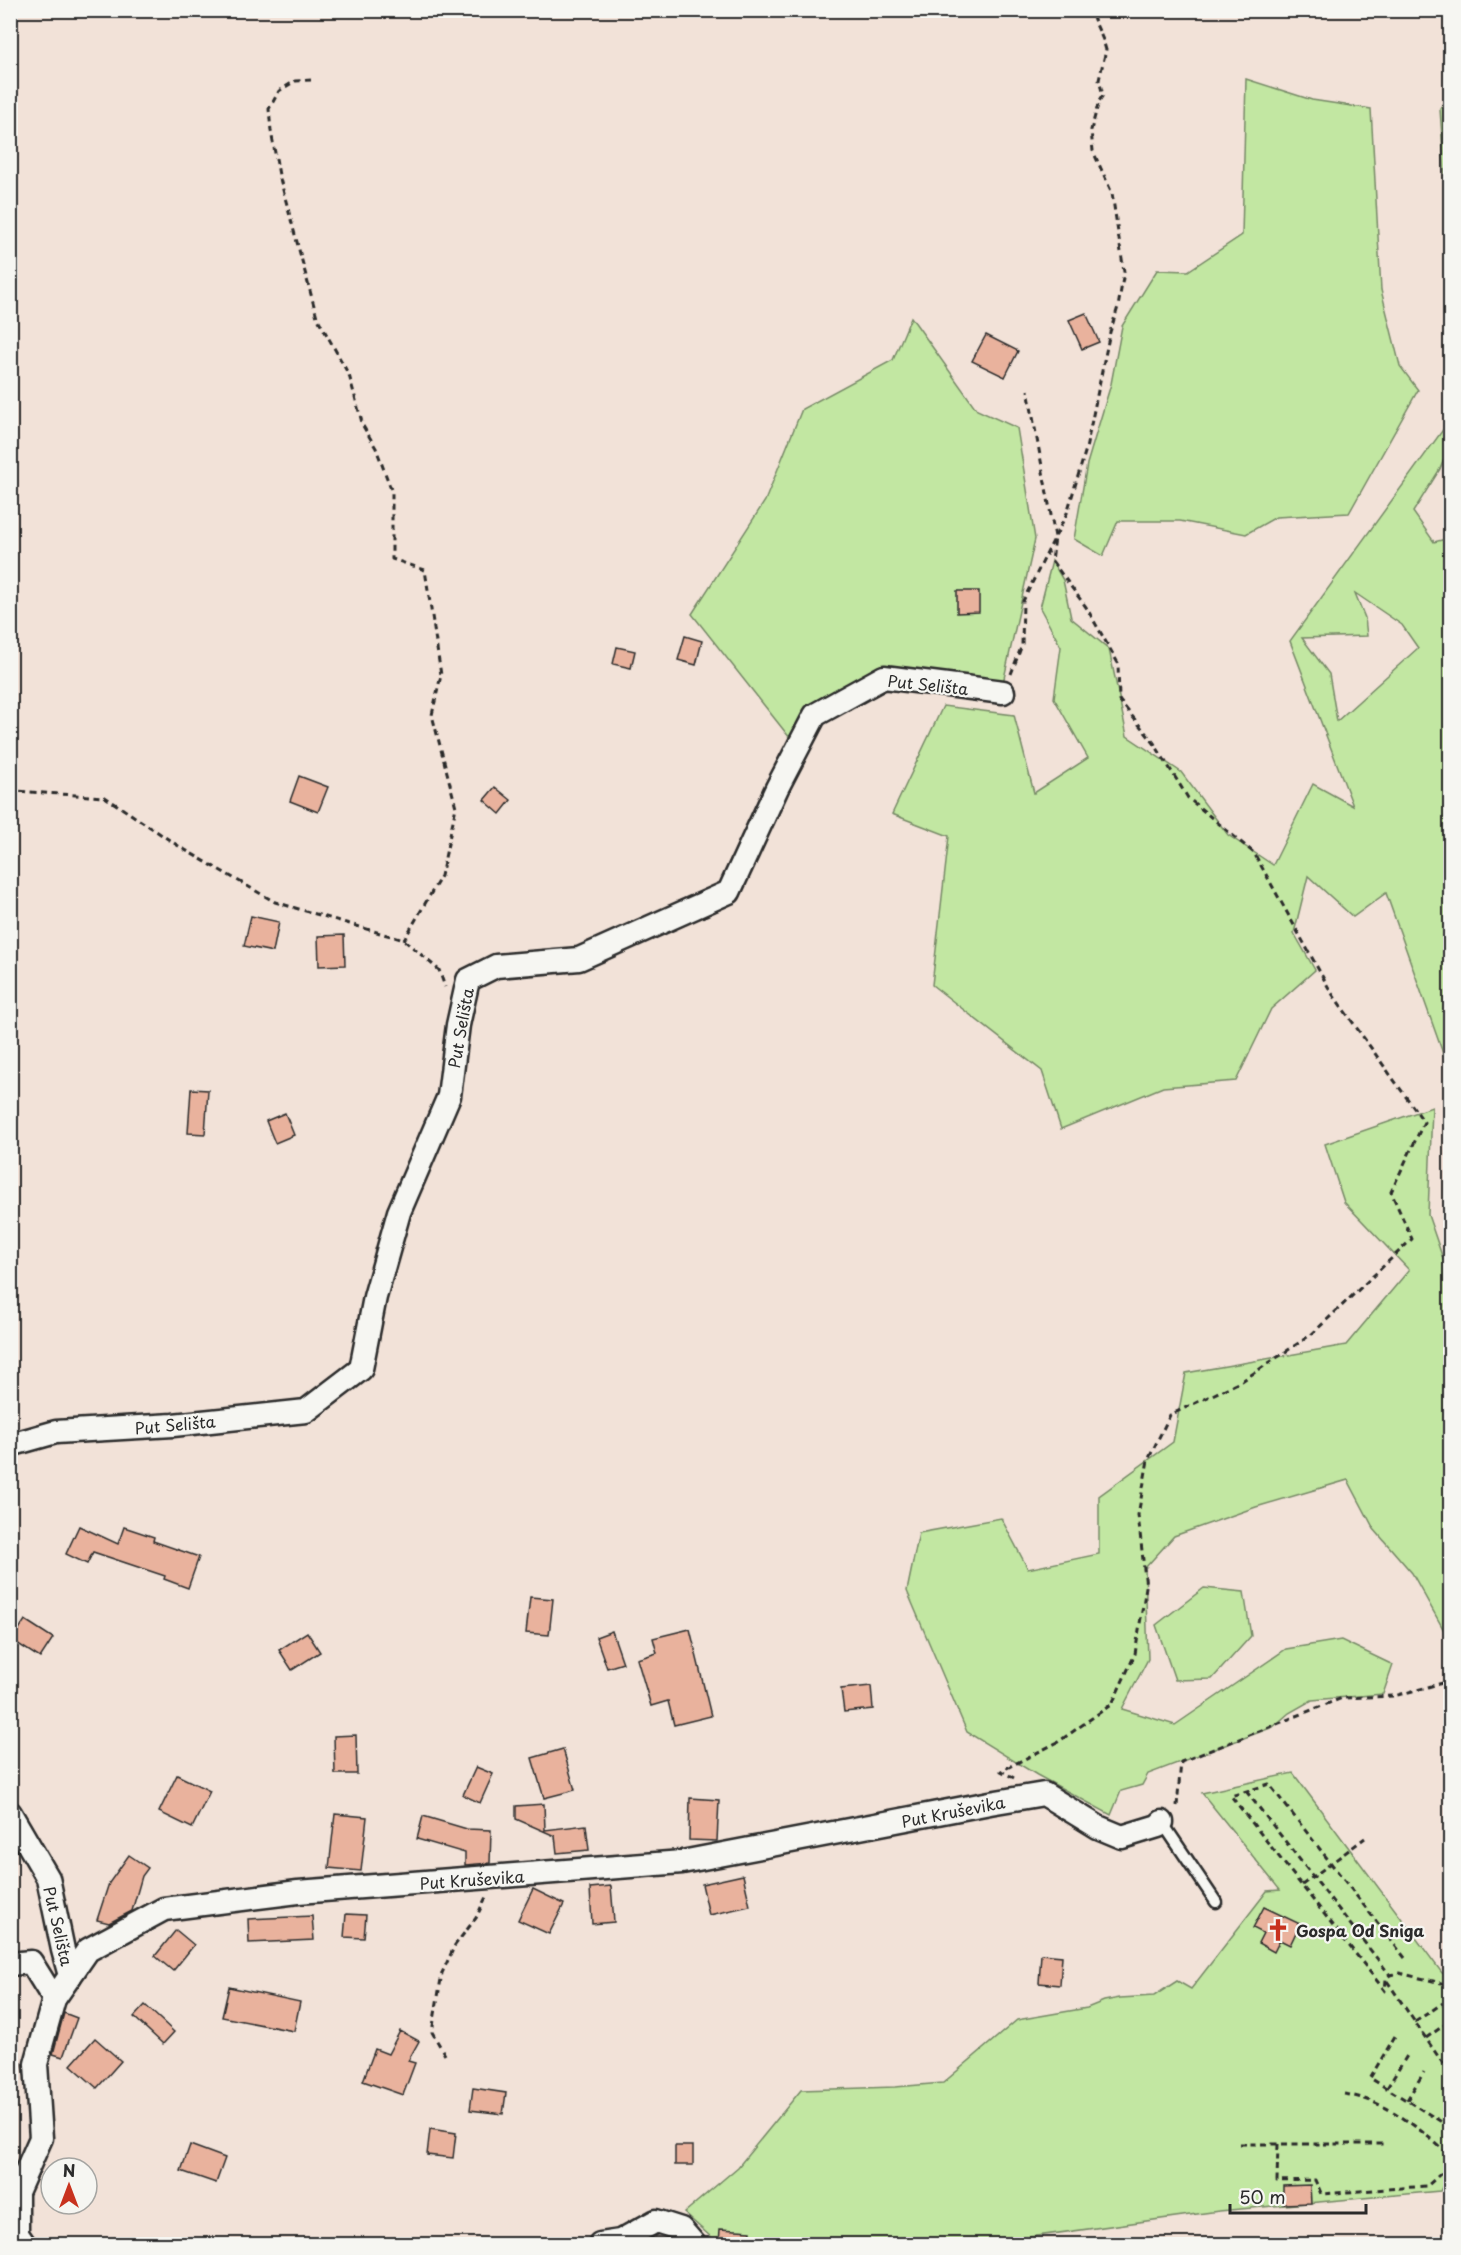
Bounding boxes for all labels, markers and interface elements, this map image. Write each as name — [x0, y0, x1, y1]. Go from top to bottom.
street label: Put Selišta — [886, 668, 970, 700]
street label: Put Selišta — [441, 986, 479, 1070]
street label: Put Selišta — [134, 1409, 216, 1439]
street label: Put Kruševika — [899, 1789, 1007, 1833]
street label: Put Kruševika — [419, 1863, 525, 1895]
street label: Put Selišta — [38, 1884, 80, 1968]
church icon: Gospa Od Sniga — [1265, 1917, 1291, 1943]
place label: Gospa Od Sniga — [1296, 1918, 1425, 1942]
north arrow — [39, 2156, 99, 2216]
text: N — [63, 2158, 75, 2182]
scale bar — [1230, 2177, 1366, 2215]
text: 50 m — [1239, 2183, 1286, 2210]

